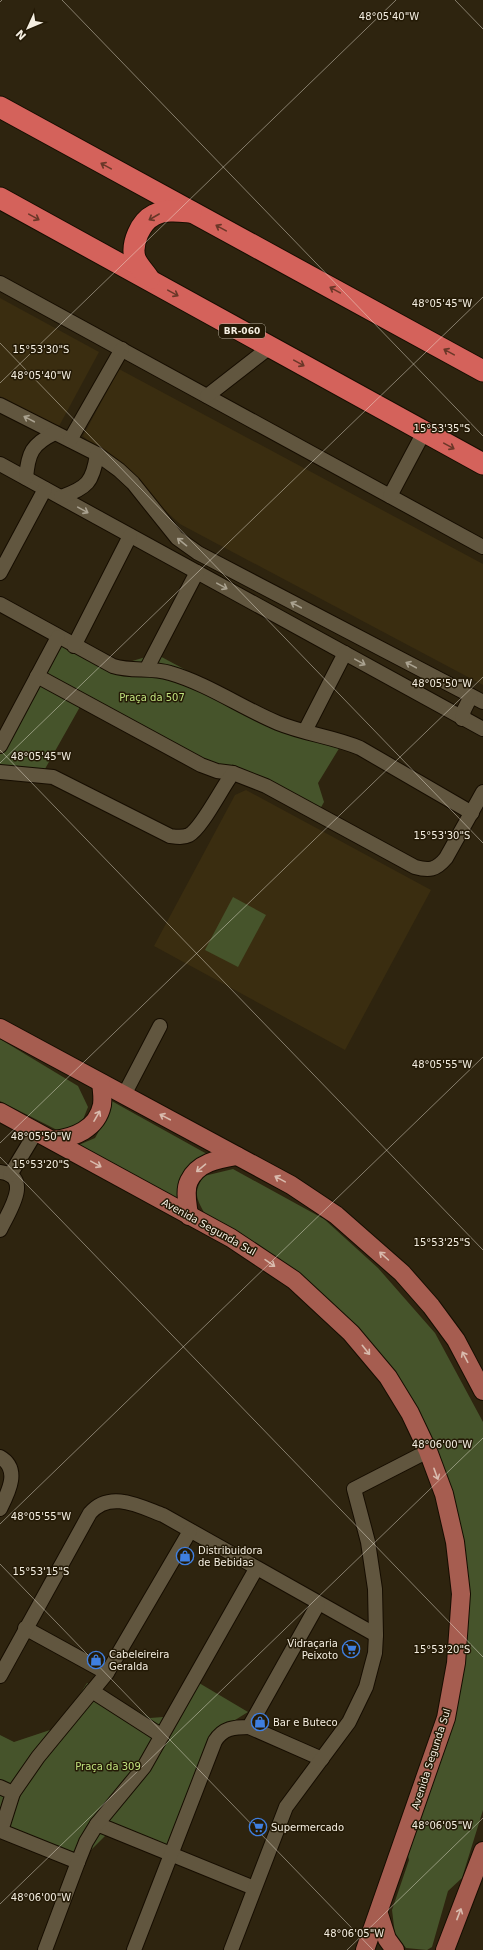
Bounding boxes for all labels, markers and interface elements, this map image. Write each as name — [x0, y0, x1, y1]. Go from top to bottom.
north arrow — [8, 8, 48, 48]
text: 48°05'40"W — [359, 11, 419, 22]
text: N — [13, 27, 29, 42]
one-way arrow — [101, 161, 113, 169]
one-way arrow — [148, 213, 160, 221]
one-way arrow — [28, 214, 40, 221]
one-way arrow — [215, 223, 227, 231]
one-way arrow — [329, 286, 341, 293]
one-way arrow — [166, 290, 178, 298]
text: 48°05'45"W — [412, 298, 472, 309]
road number: BR-060 — [219, 324, 265, 338]
text: 15°53'30"S — [13, 344, 69, 355]
one-way arrow — [443, 348, 455, 356]
one-way arrow — [293, 359, 305, 367]
text: 48°05'40"W — [11, 370, 71, 381]
one-way arrow — [23, 414, 35, 422]
text: 15°53'35"S — [414, 423, 470, 434]
one-way arrow — [443, 442, 455, 450]
one-way arrow — [77, 506, 89, 514]
one-way arrow — [177, 538, 187, 547]
one-way arrow — [216, 583, 228, 590]
one-way arrow — [290, 600, 302, 608]
one-way arrow — [354, 659, 366, 667]
one-way arrow — [405, 661, 417, 668]
text: 48°05'50"W — [412, 678, 472, 689]
park label: Praça da 507 — [119, 692, 185, 703]
text: 48°05'45"W — [11, 751, 71, 762]
text: 15°53'30"S — [414, 830, 470, 841]
text: 48°05'55"W — [412, 1059, 472, 1070]
one-way arrow — [93, 1110, 101, 1122]
one-way arrow — [159, 1113, 171, 1120]
text: 48°05'50"W — [11, 1131, 71, 1142]
text: 15°53'20"S — [13, 1159, 69, 1170]
one-way arrow — [90, 1161, 102, 1169]
one-way arrow — [196, 1163, 206, 1172]
one-way arrow — [274, 1175, 286, 1182]
street label: Avenida Segunda Sul — [160, 1197, 258, 1257]
text: 15°53'25"S — [414, 1237, 470, 1248]
one-way arrow — [379, 1251, 389, 1261]
one-way arrow — [264, 1259, 275, 1267]
one-way arrow — [361, 1344, 370, 1355]
one-way arrow — [461, 1351, 468, 1363]
text: 48°06'00"W — [412, 1439, 472, 1450]
one-way arrow — [433, 1468, 441, 1480]
text: 48°05'55"W — [11, 1511, 71, 1522]
place label: Distribuidora de Bebidas — [198, 1545, 263, 1568]
shop icon: Distribuidora de Bebidas — [175, 1546, 195, 1566]
text: 15°53'15"S — [13, 1566, 69, 1577]
place label: Vidraçaria Peixoto — [287, 1638, 338, 1661]
supermarket icon: Vidraçaria Peixoto — [341, 1639, 361, 1659]
text: 15°53'20"S — [414, 1644, 470, 1655]
place label: Cabeleireira Geralda — [109, 1649, 169, 1672]
shop icon: Cabeleireira Geralda — [86, 1650, 106, 1670]
street label: Avenida Segunda Sul — [409, 1707, 453, 1811]
shop icon: Bar e Buteco — [250, 1712, 270, 1732]
place label: Bar e Buteco — [273, 1717, 338, 1728]
park label: Praça da 309 — [75, 1761, 141, 1772]
supermarket icon: Supermercado — [248, 1817, 268, 1837]
text: 48°06'05"W — [412, 1820, 472, 1831]
place label: Supermercado — [271, 1822, 344, 1833]
text: 48°06'00"W — [11, 1892, 71, 1903]
one-way arrow — [456, 1908, 464, 1920]
text: 48°06'05"W — [324, 1928, 384, 1939]

